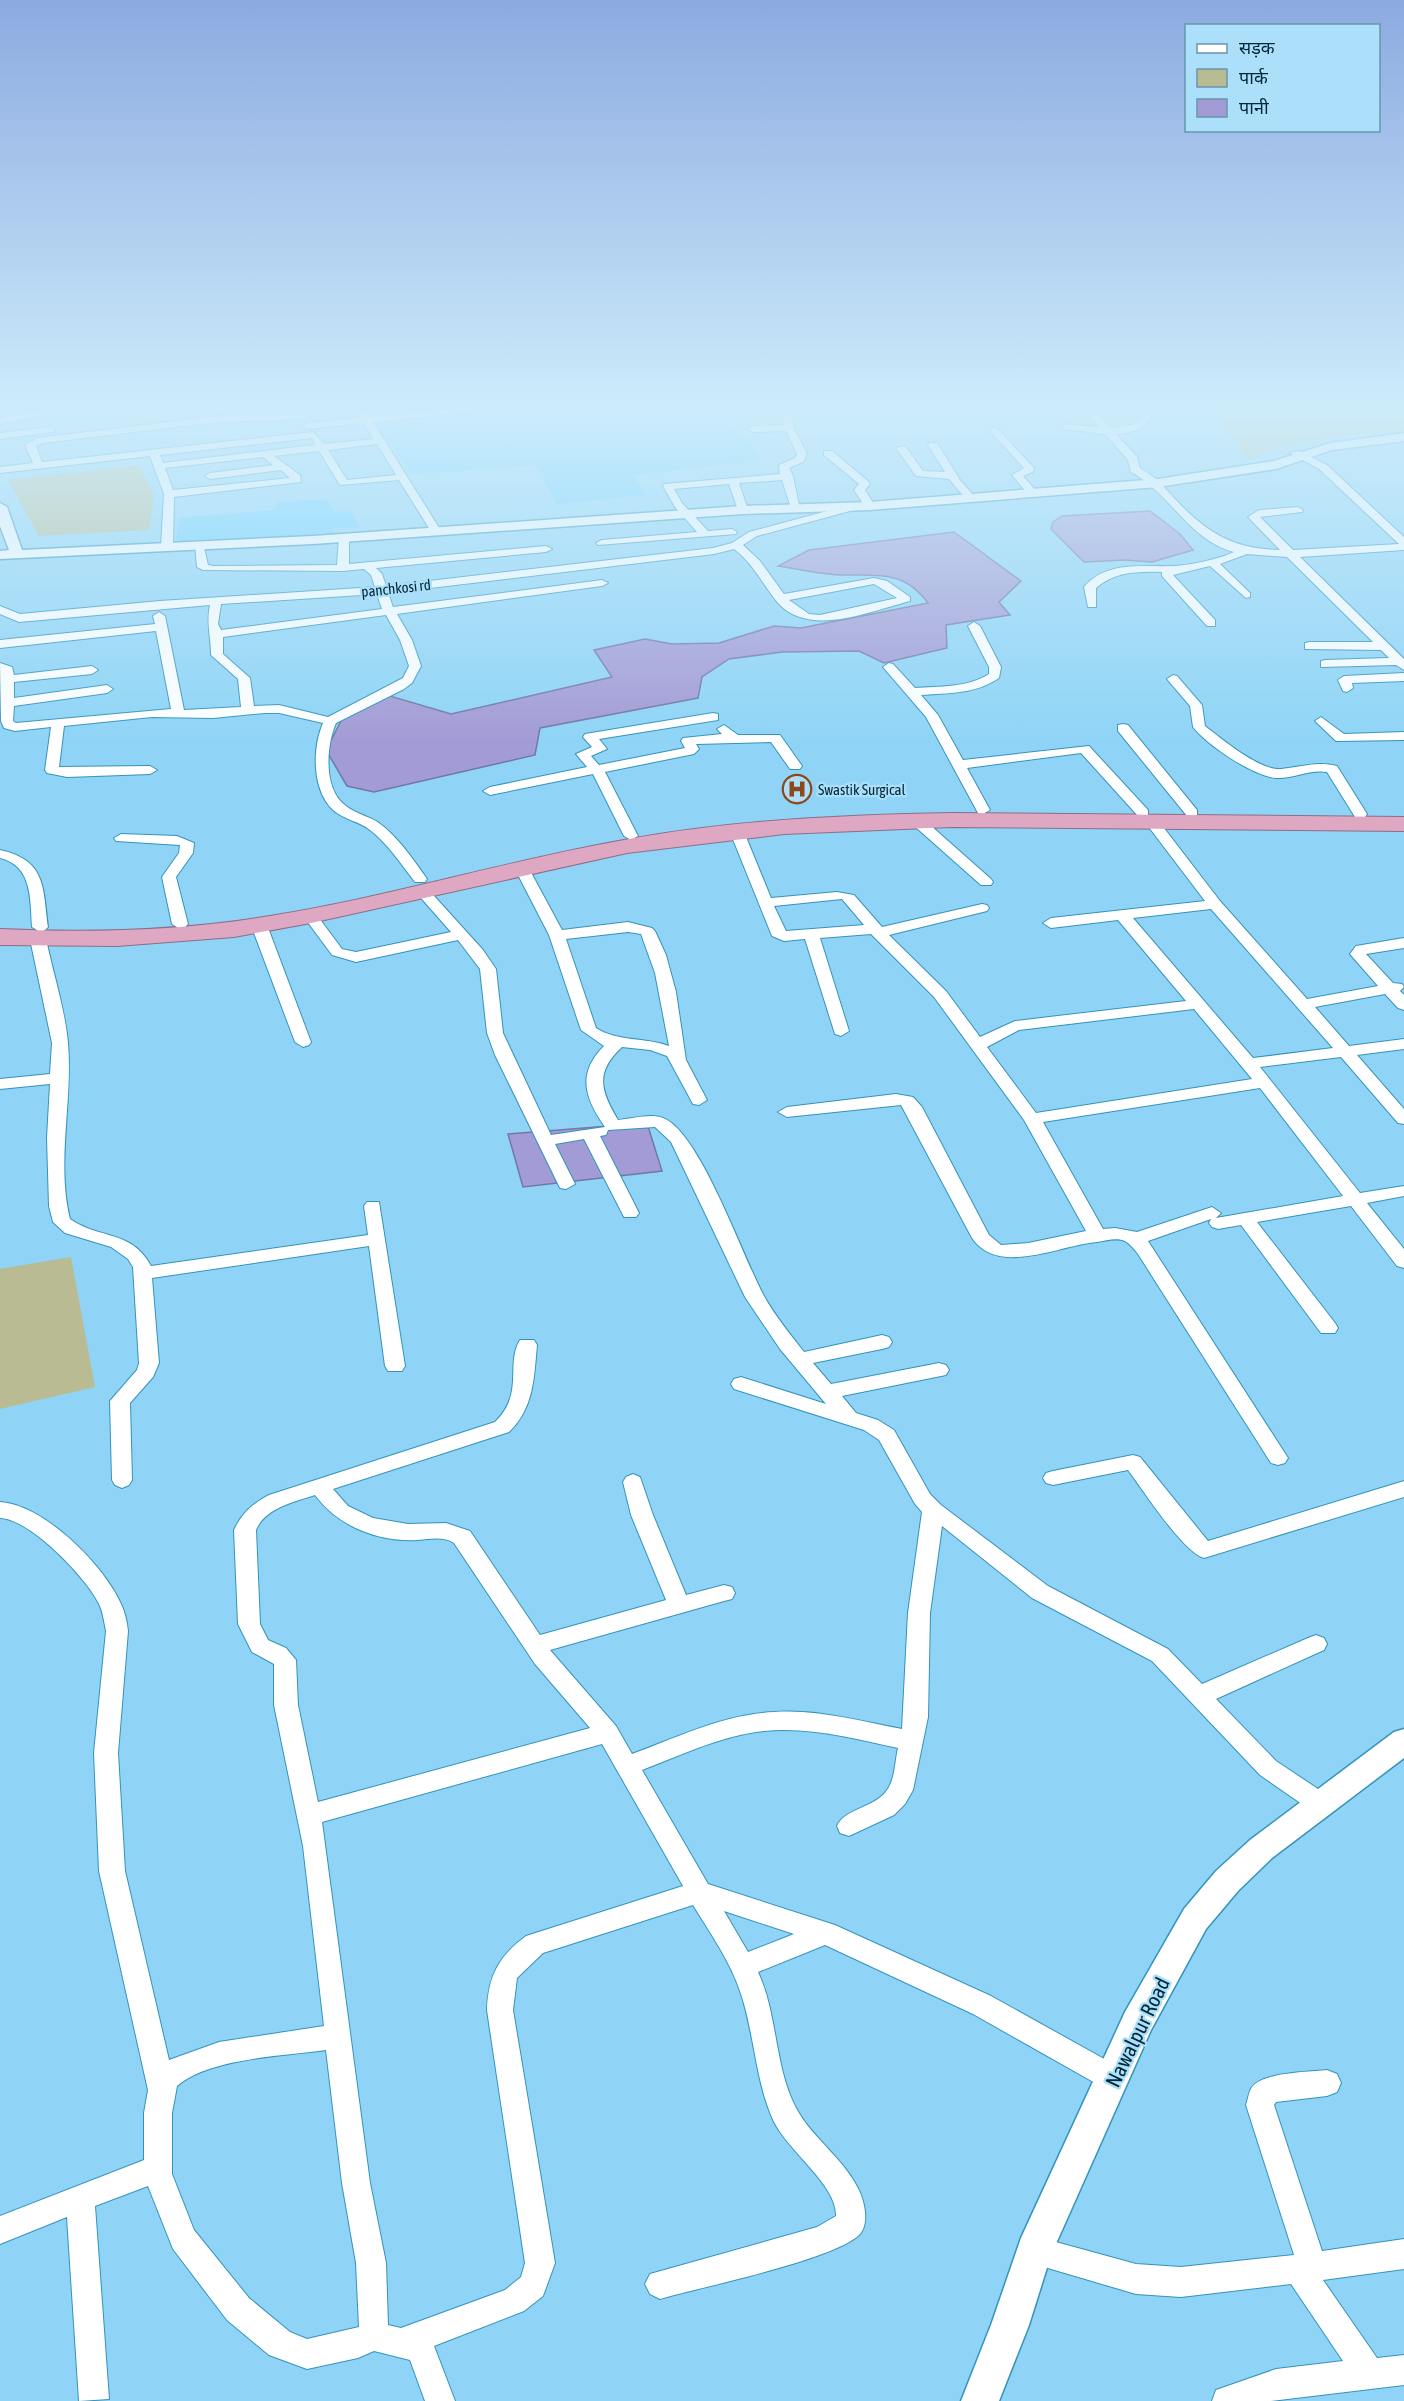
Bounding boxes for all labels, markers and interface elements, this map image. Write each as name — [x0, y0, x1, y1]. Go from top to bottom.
legend — [1185, 24, 1380, 132]
text: सड़क — [1239, 37, 1276, 58]
text: पार्क — [1239, 67, 1269, 88]
text: पानी — [1239, 97, 1269, 118]
street label: panchkosi rd — [360, 576, 432, 600]
hospital icon: Swastik Surgical — [781, 773, 813, 805]
place label: Swastik Surgical — [818, 781, 906, 798]
street label: Nawalpur Road — [1100, 1973, 1174, 2091]

